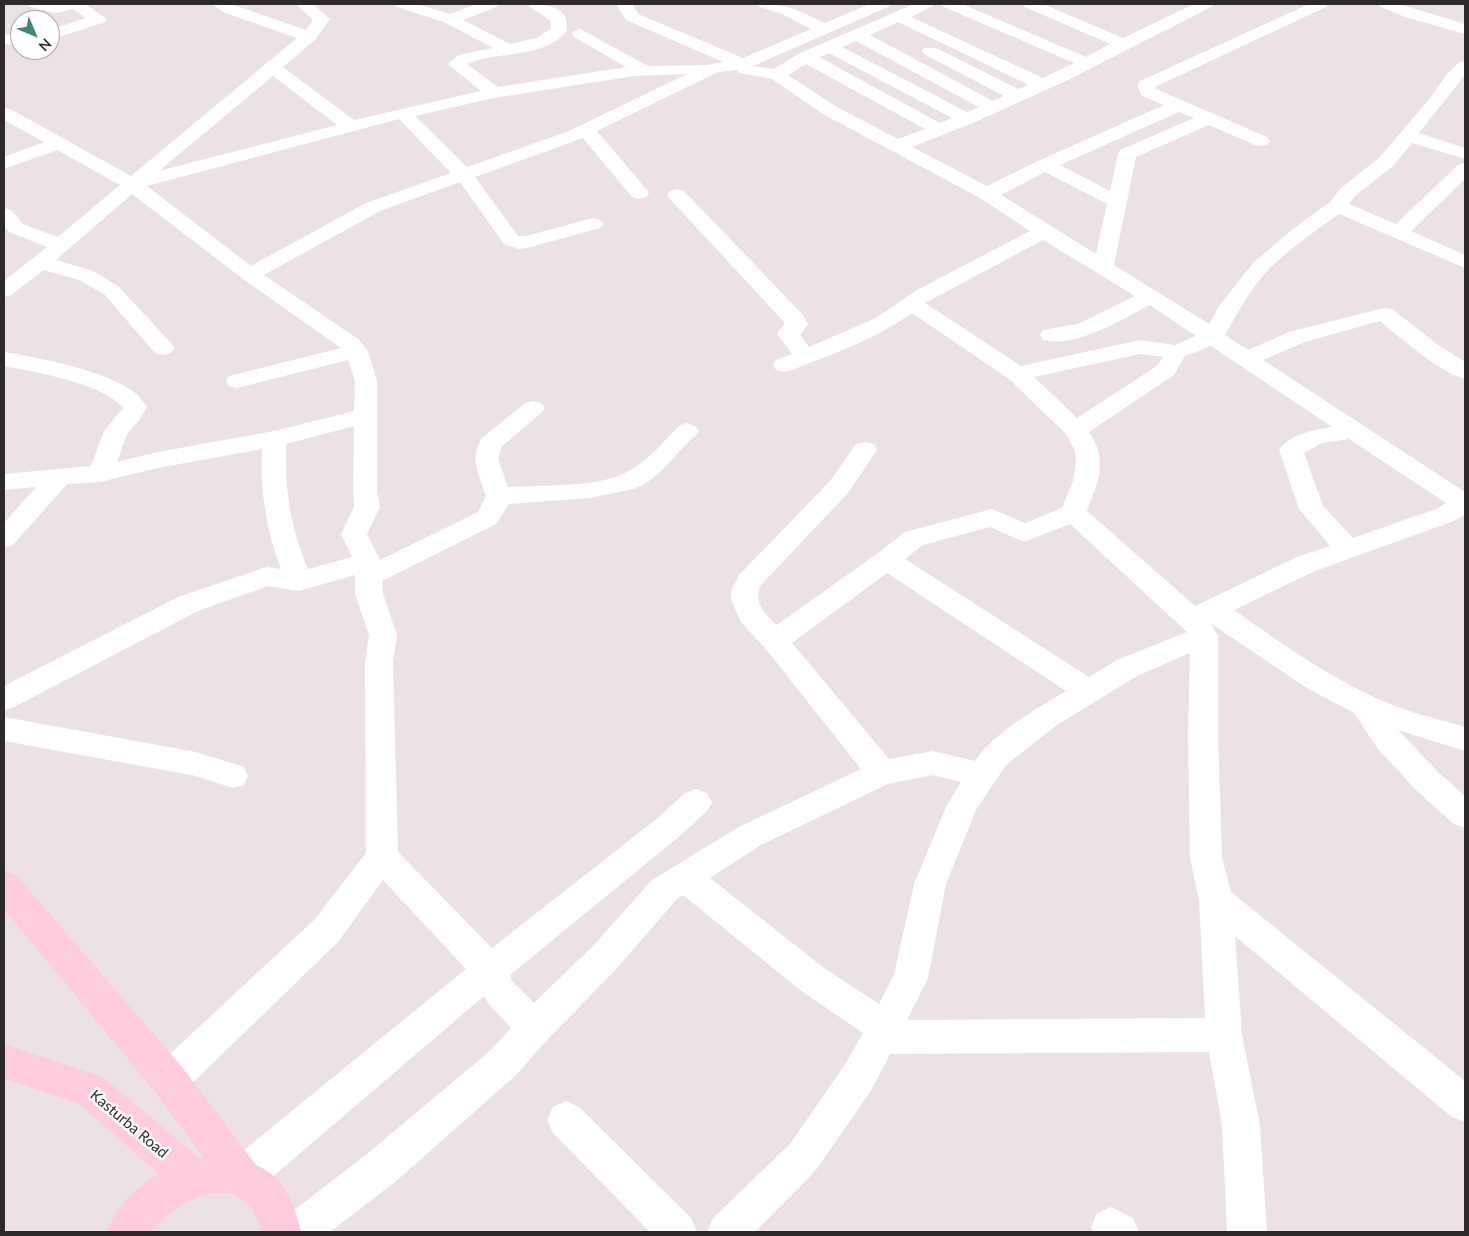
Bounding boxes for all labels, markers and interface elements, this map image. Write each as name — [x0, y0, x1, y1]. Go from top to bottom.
north arrow — [10, 10, 60, 60]
text: N — [35, 35, 55, 55]
street label: Kasturba Road — [86, 1086, 172, 1162]

